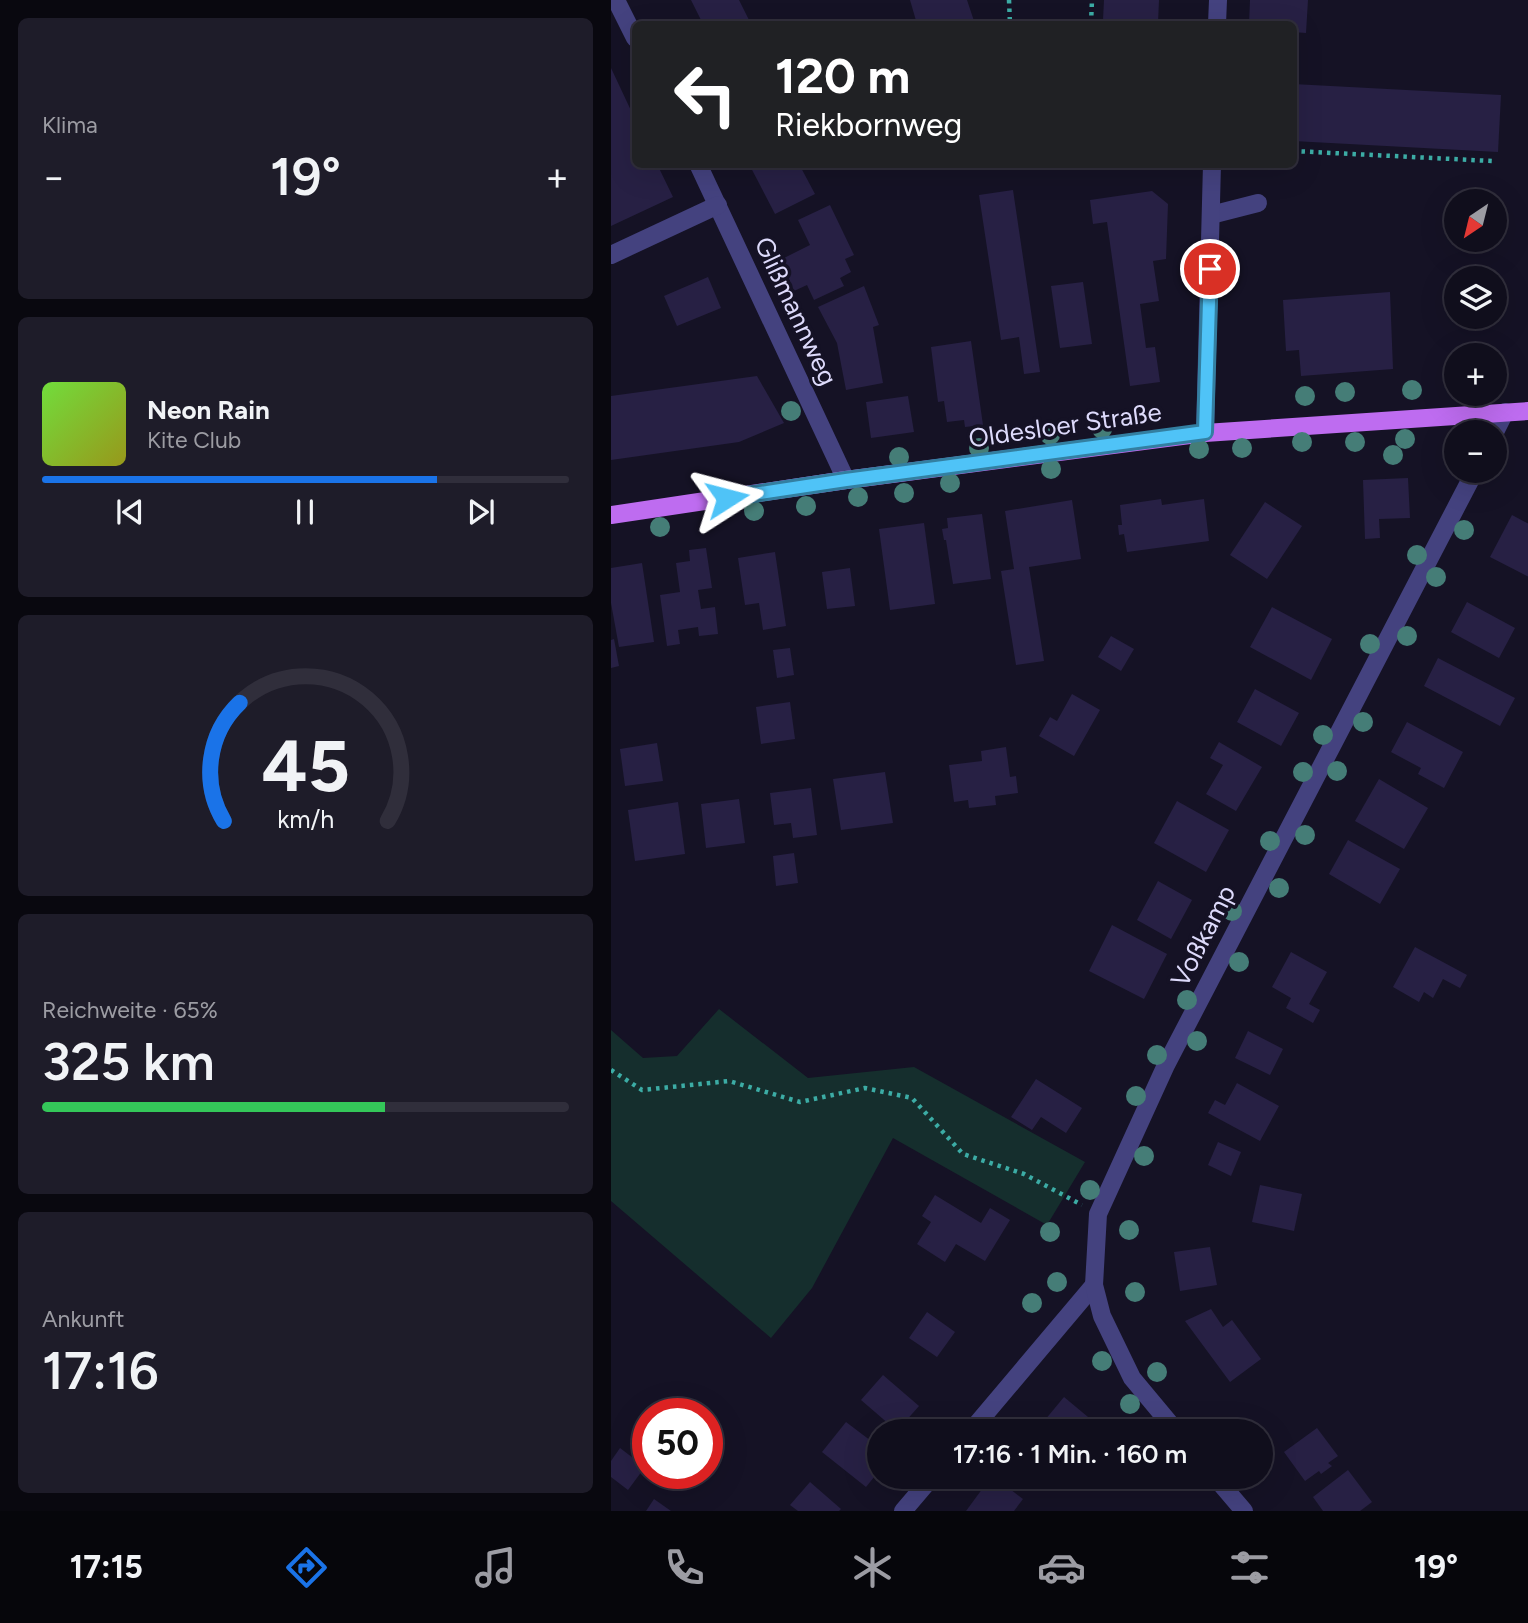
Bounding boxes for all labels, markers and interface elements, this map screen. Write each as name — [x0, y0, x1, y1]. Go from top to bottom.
text: 120 m — [775, 46, 910, 105]
icon: left — [660, 49, 751, 140]
text: Riekbornweg — [775, 106, 962, 144]
text: Klima — [42, 111, 98, 139]
text: 19° — [270, 146, 341, 208]
text: − — [42, 154, 66, 200]
text: + — [545, 154, 569, 200]
north arrow — [1444, 189, 1507, 252]
map controls — [1444, 189, 1507, 483]
street label: Glißmannweg — [748, 232, 844, 390]
pin — [1180, 239, 1240, 299]
icon: arrive — [1191, 250, 1229, 288]
button: layers — [1444, 266, 1507, 329]
button: + — [1444, 343, 1507, 406]
text: Neon Rain — [147, 394, 270, 426]
street label: Oldesloer Straße — [967, 396, 1163, 454]
button: − — [1444, 420, 1507, 483]
text: Kite Club — [147, 426, 241, 454]
position arrow — [690, 461, 764, 535]
icon: previous — [111, 493, 149, 531]
icon: pause — [286, 493, 324, 531]
icon: next — [462, 493, 500, 531]
text: 45 — [261, 723, 350, 810]
text: km/h — [277, 804, 334, 834]
street label: Voßkamp — [1164, 880, 1242, 992]
text: Reichweite · 65% — [42, 996, 218, 1024]
text: 325 km — [42, 1031, 215, 1093]
text: Ankunft — [42, 1305, 124, 1333]
text: 17:16 — [42, 1340, 159, 1402]
speed limit sign: 50 — [632, 1398, 723, 1489]
text: 17:16 · 1 Min. · 160 m — [953, 1438, 1187, 1470]
icon: directions — [282, 1543, 331, 1592]
icon: music — [471, 1543, 520, 1592]
icon: phone — [660, 1543, 709, 1592]
icon: climate — [848, 1543, 897, 1592]
icon: car — [1037, 1543, 1086, 1592]
icon: filters — [1225, 1543, 1274, 1592]
text: 17:15 — [70, 1548, 143, 1586]
text: 19° — [1414, 1548, 1458, 1586]

